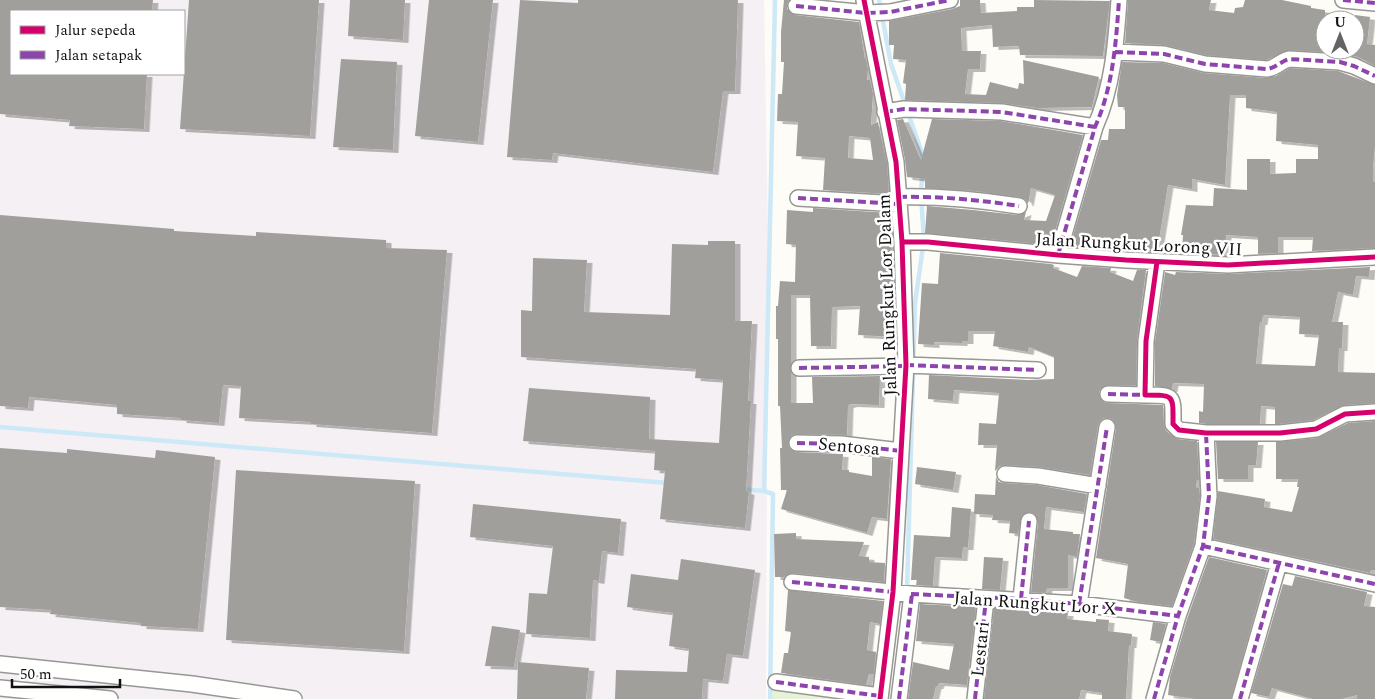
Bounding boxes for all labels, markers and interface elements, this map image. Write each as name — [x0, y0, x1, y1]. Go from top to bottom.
legend — [10, 10, 185, 75]
north arrow — [1315, 10, 1365, 60]
text: U — [1334, 12, 1346, 33]
text: Jalur sepeda — [55, 19, 136, 42]
text: Jalan setapak — [55, 44, 142, 67]
street label: Jalan Rungkut Lor Dalam — [870, 194, 905, 396]
street label: Jalan Rungkut Lorong VII — [1035, 226, 1243, 263]
street label: Sentosa — [817, 430, 881, 463]
street label: Jalan Rungkut Lor X — [953, 584, 1117, 623]
street label: Lestari — [964, 620, 997, 678]
scale bar — [12, 656, 120, 688]
text: 50 m — [20, 663, 52, 686]

